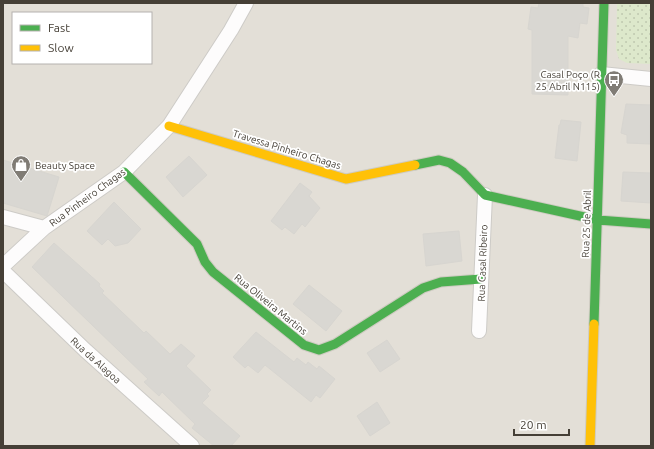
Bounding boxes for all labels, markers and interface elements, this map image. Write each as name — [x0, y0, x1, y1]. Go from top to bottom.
legend — [12, 12, 152, 64]
text: Fast — [48, 21, 70, 34]
text: Slow — [48, 41, 74, 54]
place label: Casal Poço (R 25 Abril N115) — [536, 69, 600, 92]
bus stop icon: Casal Poço (R 25 Abril N115) — [603, 69, 625, 97]
street label: Travessa Pinheiro Chagas — [231, 128, 342, 171]
shop icon: Beauty Space — [10, 154, 32, 182]
place label: Beauty Space — [35, 160, 95, 171]
street label: Rua Pinheiro Chagas — [47, 166, 127, 229]
street label: Rua 25 de Abril — [580, 190, 593, 258]
street label: Rua Casal Ribeiro — [476, 224, 489, 302]
street label: Rua Oliveira Martins — [232, 272, 309, 337]
street label: Rua da Alagoa — [68, 335, 123, 386]
scale bar — [514, 411, 569, 437]
text: 20 m — [520, 418, 547, 431]

